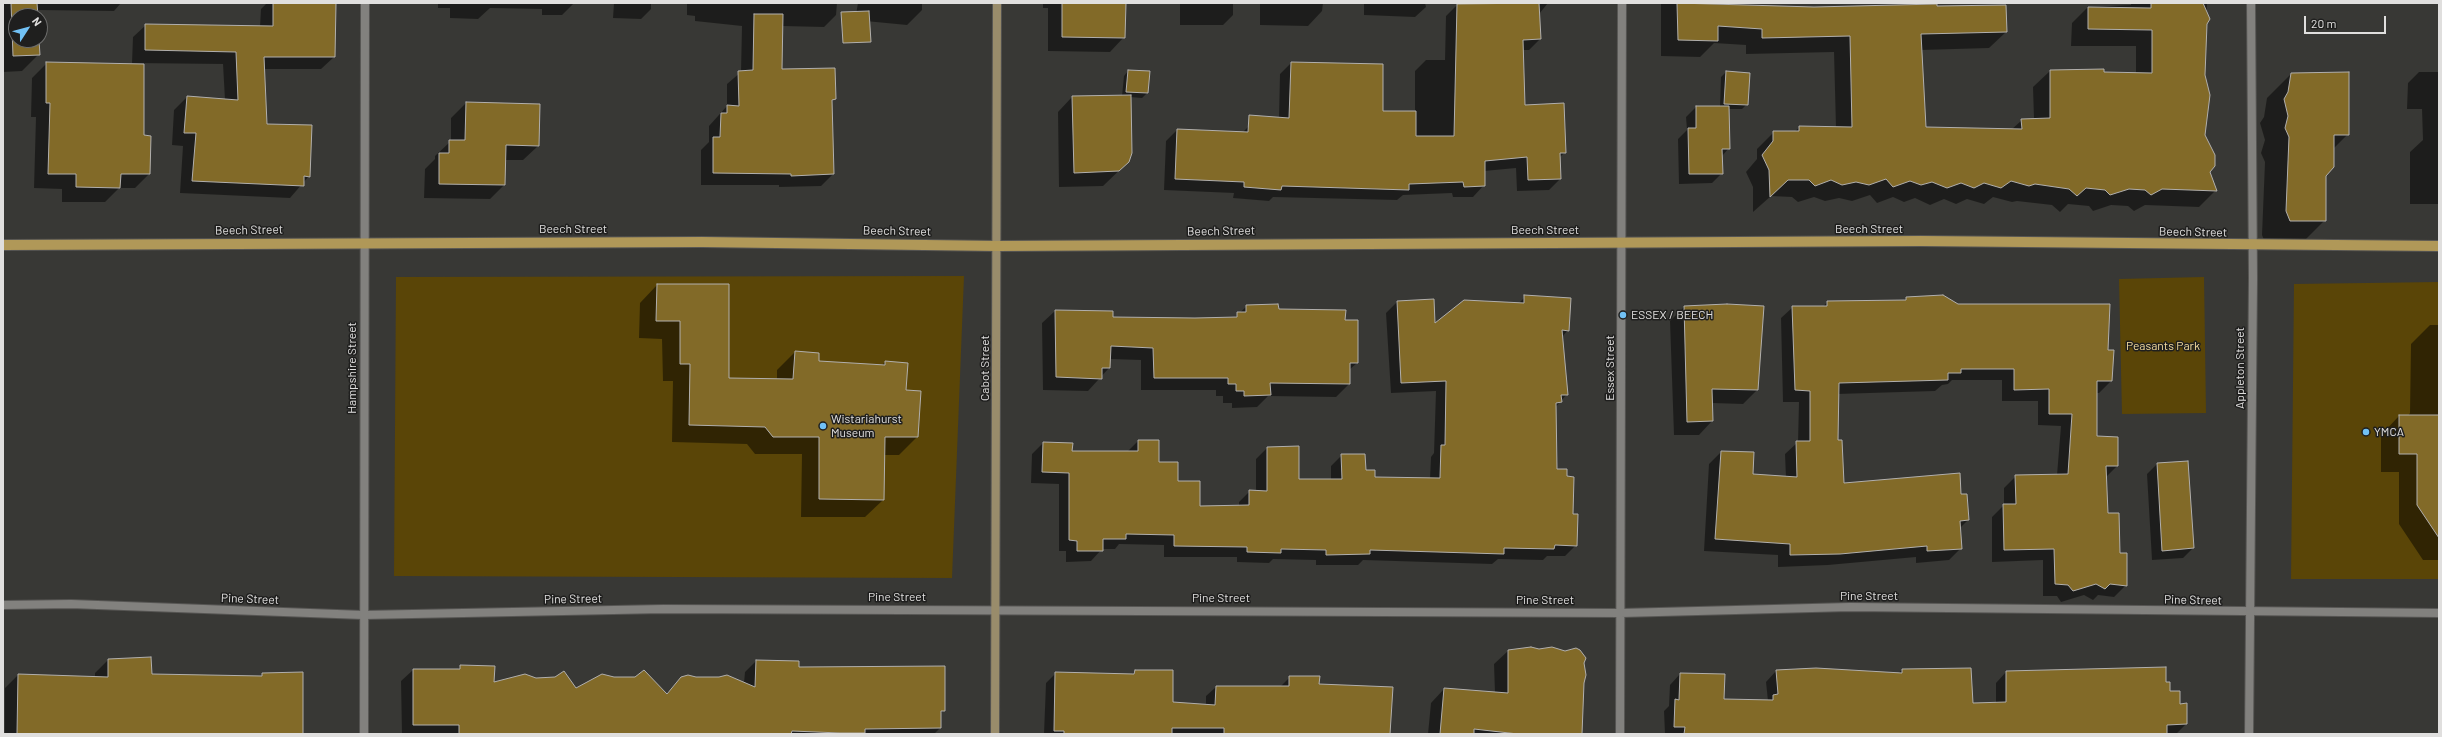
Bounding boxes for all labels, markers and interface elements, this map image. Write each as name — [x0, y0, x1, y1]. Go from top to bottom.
north arrow — [8, 8, 48, 48]
scale bar — [2306, 8, 2388, 34]
text: N — [30, 14, 45, 28]
text: 20 m — [2311, 16, 2337, 30]
street label: Beech Street — [215, 222, 283, 238]
street label: Beech Street — [539, 222, 607, 236]
street label: Beech Street — [1835, 222, 1903, 236]
street label: Beech Street — [863, 223, 931, 239]
street label: Beech Street — [1187, 223, 1255, 239]
street label: Beech Street — [1511, 223, 1579, 237]
street label: Beech Street — [2159, 224, 2227, 240]
place label: ESSEX / BEECH — [1631, 308, 1713, 322]
marker: ESSEX / BEECH — [1618, 310, 1628, 320]
street label: Hampshire Street — [345, 322, 359, 414]
street label: Appleton Street — [2233, 327, 2247, 409]
street label: Cabot Street — [978, 335, 992, 401]
street label: Essex Street — [1603, 335, 1617, 401]
park label: Peasants Park — [2126, 339, 2200, 353]
place label: Wistariahurst Museum — [831, 412, 902, 440]
marker: Wistariahurst Museum — [818, 421, 828, 431]
place label: YMCA — [2374, 425, 2404, 439]
marker: YMCA — [2361, 427, 2371, 437]
street label: Pine Street — [1840, 589, 1898, 603]
street label: Pine Street — [868, 590, 926, 604]
street label: Pine Street — [221, 591, 279, 607]
street label: Pine Street — [544, 591, 602, 607]
street label: Pine Street — [1192, 591, 1250, 605]
street label: Pine Street — [2164, 592, 2222, 608]
street label: Pine Street — [1516, 593, 1574, 607]

